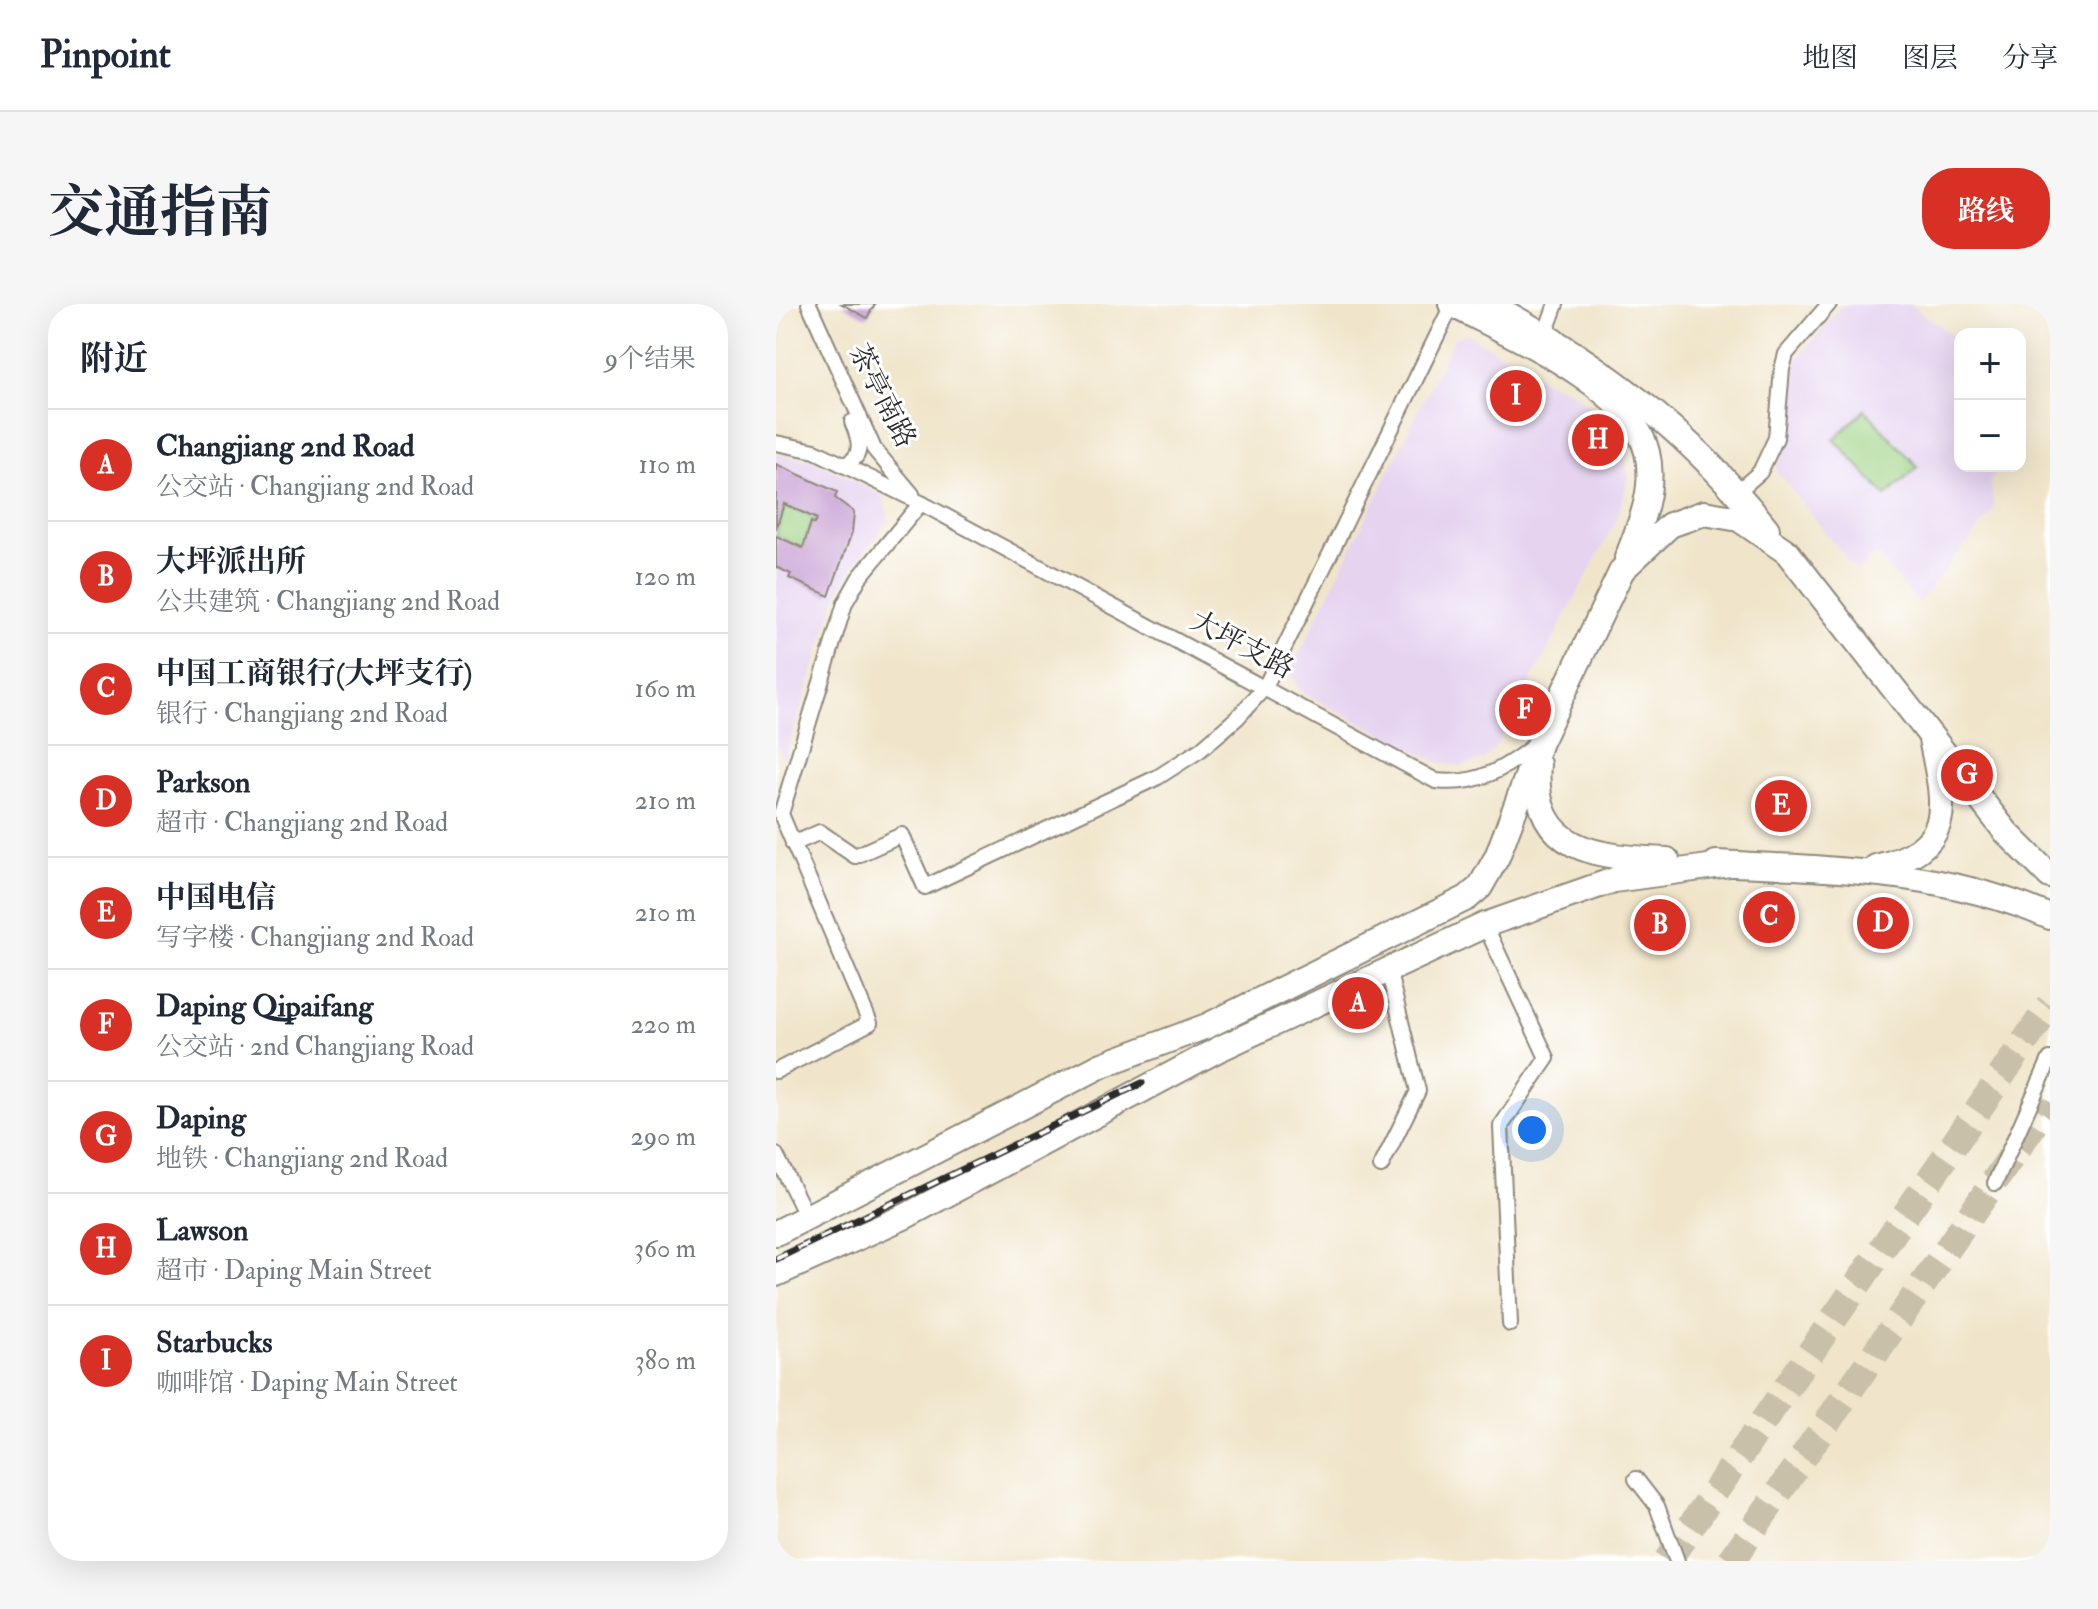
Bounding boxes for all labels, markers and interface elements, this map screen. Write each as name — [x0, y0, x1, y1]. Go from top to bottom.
text: Pinpoint — [40, 31, 171, 79]
text: 地图 — [1802, 41, 1858, 76]
text: 图层 — [1902, 41, 1958, 76]
text: 分享 — [2002, 41, 2058, 76]
button: 路线 — [1922, 168, 2050, 249]
text: 交通指南 — [48, 178, 272, 249]
map controls — [1954, 328, 2026, 472]
button: + — [1954, 328, 2026, 400]
text: 附近 — [80, 338, 148, 381]
street label: 茶亭南路 — [841, 338, 923, 454]
text: 9个结果 — [605, 343, 696, 375]
pin: I — [1490, 366, 1542, 426]
button: − — [1954, 400, 2026, 472]
pin: H — [1572, 410, 1624, 470]
text: Changjiang 2nd Road — [156, 428, 415, 465]
text: A — [98, 449, 114, 481]
text: 110 m — [639, 449, 696, 481]
text: 公交站 · Changjiang 2nd Road — [156, 471, 474, 503]
text: 大坪派出所 — [156, 543, 306, 580]
text: B — [97, 561, 115, 593]
text: 120 m — [635, 561, 696, 593]
text: 公共建筑 · Changjiang 2nd Road — [156, 586, 500, 618]
street label: 大坪支路 — [1184, 603, 1300, 687]
text: 中国工商银行(大坪支行) — [156, 655, 472, 692]
text: C — [96, 673, 116, 705]
text: 160 m — [635, 673, 696, 705]
pin: F — [1499, 680, 1551, 740]
text: 银行 · Changjiang 2nd Road — [156, 698, 448, 730]
pin: G — [1941, 745, 1993, 805]
text: Parkson — [156, 764, 251, 801]
pin: E — [1755, 776, 1807, 836]
text: D — [95, 785, 117, 817]
text: 210 m — [635, 785, 696, 817]
text: 超市 · Changjiang 2nd Road — [156, 807, 448, 839]
text: 中国电信 — [156, 879, 276, 916]
pin: C — [1743, 887, 1795, 947]
pin: D — [1857, 893, 1909, 953]
pin: B — [1634, 895, 1686, 955]
text: E — [97, 897, 115, 929]
text: 210 m — [635, 897, 696, 929]
text: 写字楼 · Changjiang 2nd Road — [156, 922, 474, 954]
pin: A — [1332, 973, 1384, 1033]
text: Daping Qipaifang — [156, 988, 373, 1025]
text: F — [98, 1009, 114, 1041]
text: 220 m — [631, 1009, 696, 1041]
text: 公交站 · 2nd Changjiang Road — [156, 1031, 474, 1063]
text: Daping — [156, 1100, 246, 1137]
your location — [1512, 1110, 1552, 1150]
text: G — [95, 1121, 117, 1153]
text: 290 m — [631, 1121, 696, 1153]
text: 地铁 · Changjiang 2nd Road — [156, 1143, 448, 1175]
text: Lawson — [156, 1212, 248, 1249]
text: H — [95, 1233, 117, 1265]
text: 360 m — [634, 1233, 696, 1265]
text: 超市 · Daping Main Street — [156, 1255, 432, 1287]
text: Starbucks — [156, 1324, 273, 1361]
text: I — [101, 1345, 111, 1377]
text: 380 m — [635, 1345, 696, 1377]
text: 咖啡馆 · Daping Main Street — [156, 1367, 458, 1399]

